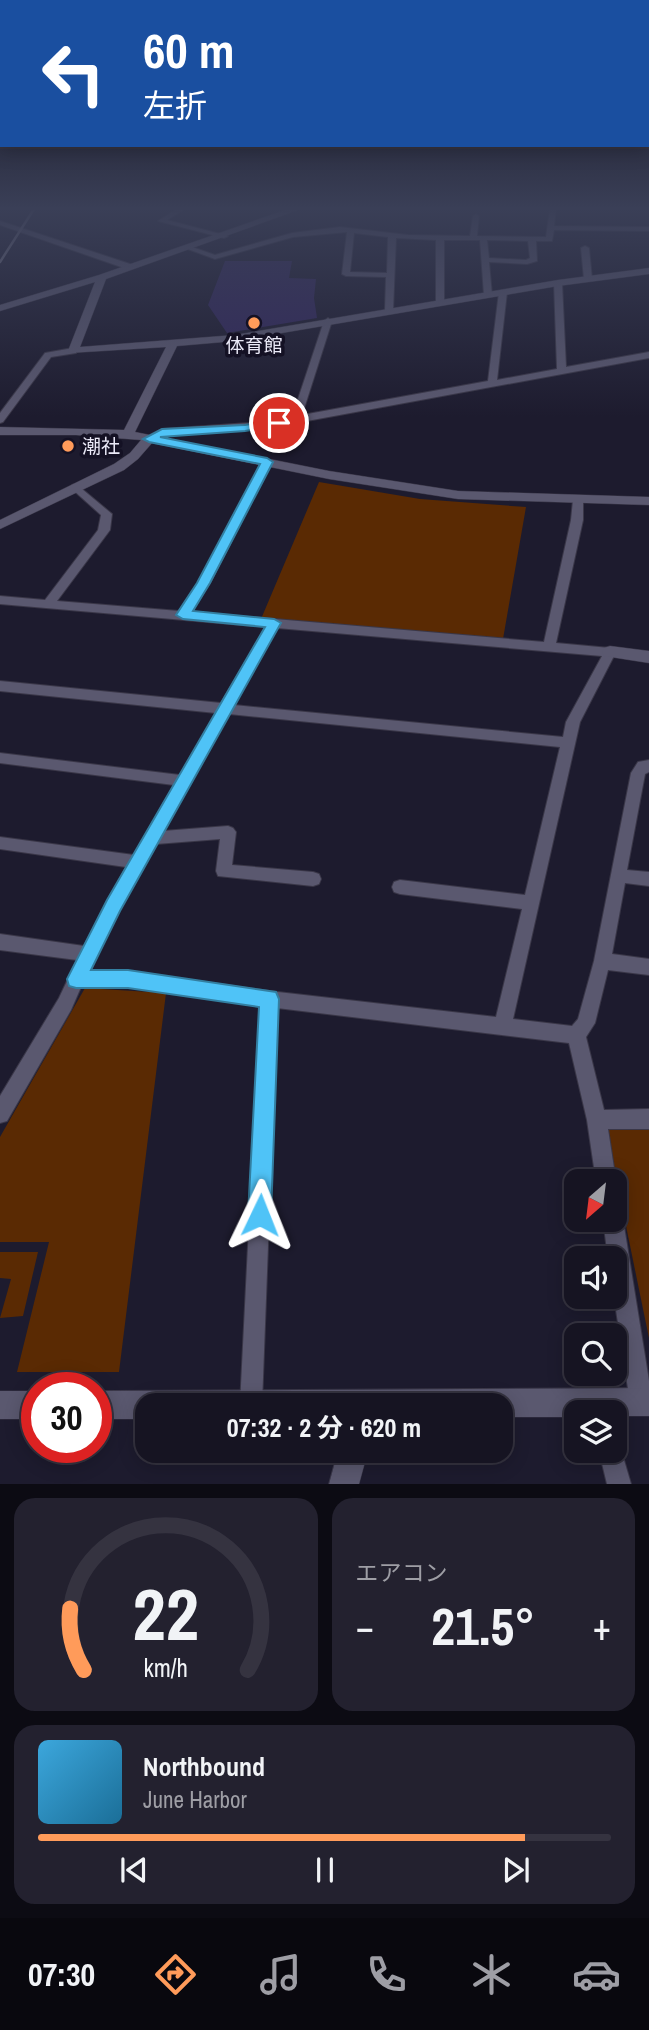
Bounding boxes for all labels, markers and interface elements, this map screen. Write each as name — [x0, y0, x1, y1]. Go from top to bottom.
text: 60 m — [143, 17, 235, 83]
icon: left — [28, 28, 119, 119]
text: 左折 — [143, 84, 207, 127]
marker: 体育館 — [246, 315, 262, 331]
place label: 体育館 — [225, 332, 283, 358]
pin — [249, 393, 309, 453]
icon: arrive — [260, 404, 298, 442]
place label: 潮社 — [82, 433, 120, 459]
marker: 潮社 — [60, 438, 76, 454]
north arrow — [564, 1169, 626, 1232]
map controls — [564, 1169, 627, 1463]
position arrow — [223, 1178, 297, 1252]
button: sound — [564, 1246, 627, 1309]
button: search — [564, 1323, 627, 1386]
speed limit sign: 30 — [21, 1372, 112, 1463]
button: layers — [564, 1400, 627, 1463]
text: 07:32 · 2 分 · 620 m — [227, 1410, 421, 1445]
text: エアコン — [356, 1557, 448, 1588]
text: 22 — [133, 1566, 199, 1664]
text: 21.5° — [431, 1591, 535, 1661]
text: − — [356, 1601, 374, 1652]
text: + — [593, 1601, 611, 1652]
text: km/h — [144, 1651, 188, 1685]
text: Northbound — [143, 1749, 265, 1784]
text: June Harbor — [143, 1784, 247, 1815]
icon: previous — [115, 1851, 153, 1889]
icon: pause — [306, 1851, 344, 1889]
icon: next — [497, 1851, 535, 1889]
icon: directions — [151, 1950, 200, 1999]
icon: music — [256, 1950, 305, 1999]
icon: phone — [362, 1950, 411, 1999]
icon: climate — [467, 1950, 516, 1999]
icon: car — [572, 1950, 621, 1999]
text: 07:30 — [28, 1953, 95, 1996]

